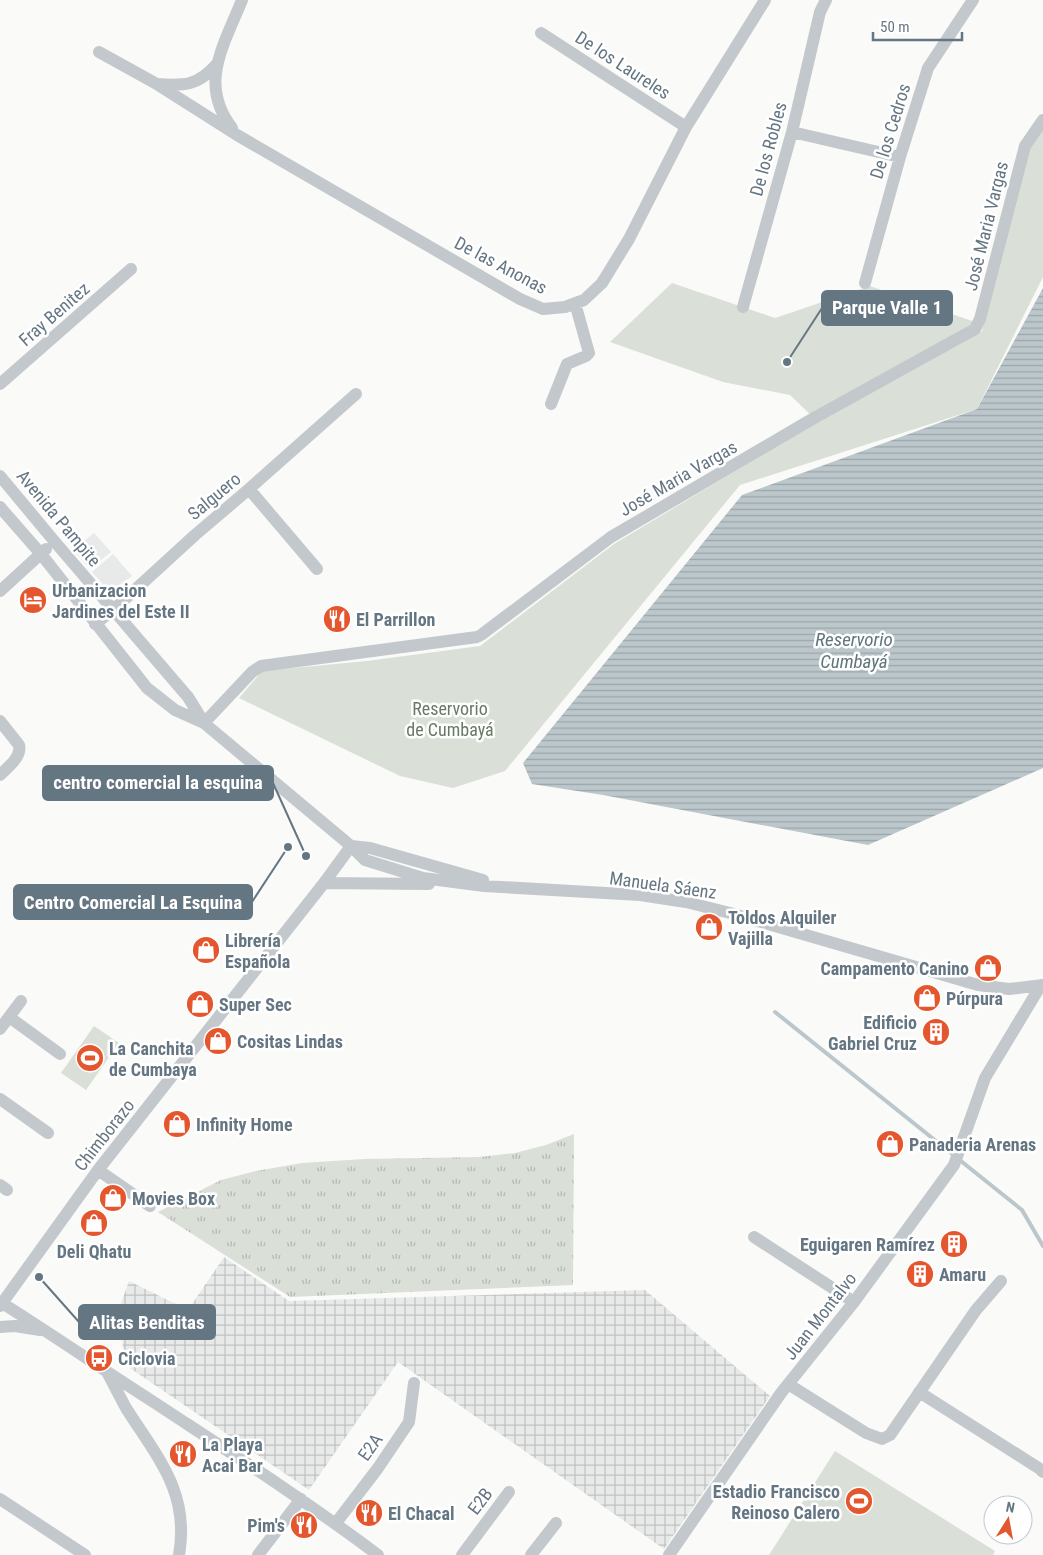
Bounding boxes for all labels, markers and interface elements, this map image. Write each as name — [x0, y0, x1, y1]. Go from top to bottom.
scale bar — [873, 10, 962, 42]
text: 50 m — [880, 18, 910, 36]
street label: De los Laureles — [572, 27, 674, 103]
street label: De los Cedros — [866, 81, 914, 181]
street label: De los Robles — [745, 100, 791, 198]
street label: José Maria Vargas — [960, 159, 1012, 293]
street label: De las Anonas — [451, 232, 551, 298]
street label: Fray Benitez — [14, 278, 94, 350]
callout: Parque Valle 1 — [822, 291, 952, 325]
text: Parque Valle 1 — [832, 296, 942, 319]
street label: José Maria Vargas — [615, 436, 741, 520]
street label: Avenida Pampite — [13, 466, 105, 570]
street label: Salguero — [183, 468, 245, 524]
place label: Urbanizacion Jardines del Este II — [52, 580, 190, 622]
hotel icon: Urbanizacion Jardines del Este II — [18, 585, 48, 615]
restaurant icon: El Parrillon — [322, 604, 352, 634]
place label: El Parrillon — [356, 609, 435, 630]
water label: Reservorio Cumbayá — [815, 628, 893, 673]
park label: Reservorio de Cumbayá — [406, 698, 494, 740]
callout: centro comercial la esquina — [43, 766, 273, 800]
text: centro comercial la esquina — [53, 771, 263, 794]
street label: Manuela Sáenz — [608, 867, 718, 903]
callout: Centro Comercial La Esquina — [14, 885, 252, 919]
text: Centro Comercial La Esquina — [24, 891, 242, 914]
place label: Toldos Alquiler Vajilla — [728, 907, 836, 949]
shop icon: Toldos Alquiler Vajilla — [694, 912, 724, 942]
place label: Librería Española — [225, 930, 290, 972]
shop icon: Librería Española — [191, 935, 221, 965]
shop icon: Campamento Canino — [973, 953, 1003, 983]
place label: Campamento Canino — [820, 958, 969, 979]
shop icon: Púrpura — [912, 983, 942, 1013]
place label: Púrpura — [946, 988, 1003, 1009]
shop icon: Super Sec — [185, 989, 215, 1019]
place label: Super Sec — [219, 994, 292, 1015]
place label: Edificio Gabriel Cruz — [828, 1012, 917, 1054]
building icon: Edificio Gabriel Cruz — [921, 1017, 951, 1047]
shop icon: Cositas Lindas — [203, 1026, 233, 1056]
place label: Cositas Lindas — [237, 1031, 343, 1052]
place label: La Canchita de Cumbaya — [109, 1038, 197, 1080]
sports icon: La Canchita de Cumbaya — [75, 1043, 105, 1073]
street label: Chimborazo — [70, 1095, 138, 1175]
shop icon: Infinity Home — [162, 1109, 192, 1139]
place label: Infinity Home — [196, 1114, 293, 1135]
shop icon: Panaderia Arenas — [875, 1129, 905, 1159]
place label: Panaderia Arenas — [909, 1134, 1036, 1155]
shop icon: Movies Box — [98, 1183, 128, 1213]
place label: Movies Box — [132, 1188, 215, 1209]
shop icon: Deli Qhatu — [79, 1208, 109, 1238]
building icon: Eguigaren Ramírez — [939, 1229, 969, 1259]
place label: Eguigaren Ramírez — [800, 1234, 935, 1255]
place label: Deli Qhatu — [57, 1241, 131, 1262]
building icon: Amaru — [905, 1259, 935, 1289]
place label: Amaru — [939, 1264, 986, 1285]
street label: Juan Montalvo — [779, 1268, 861, 1364]
callout: Alitas Benditas — [79, 1305, 215, 1339]
text: Alitas Benditas — [89, 1311, 205, 1334]
bus stop icon: Ciclovia — [84, 1343, 114, 1373]
place label: Ciclovia — [118, 1348, 176, 1369]
street label: E2A — [353, 1429, 387, 1465]
place label: La Playa Acai Bar — [202, 1434, 263, 1476]
restaurant icon: La Playa Acai Bar — [168, 1439, 198, 1469]
place label: Estadio Francisco Reinoso Calero — [713, 1481, 840, 1523]
street label: E2B — [463, 1484, 497, 1518]
sports icon: Estadio Francisco Reinoso Calero — [844, 1486, 874, 1516]
north arrow — [983, 1495, 1033, 1545]
restaurant icon: El Chacal — [354, 1498, 384, 1528]
text: N — [1005, 1499, 1016, 1516]
place label: El Chacal — [388, 1503, 454, 1524]
restaurant icon: Pim's — [289, 1510, 319, 1540]
place label: Pim's — [247, 1515, 285, 1536]

